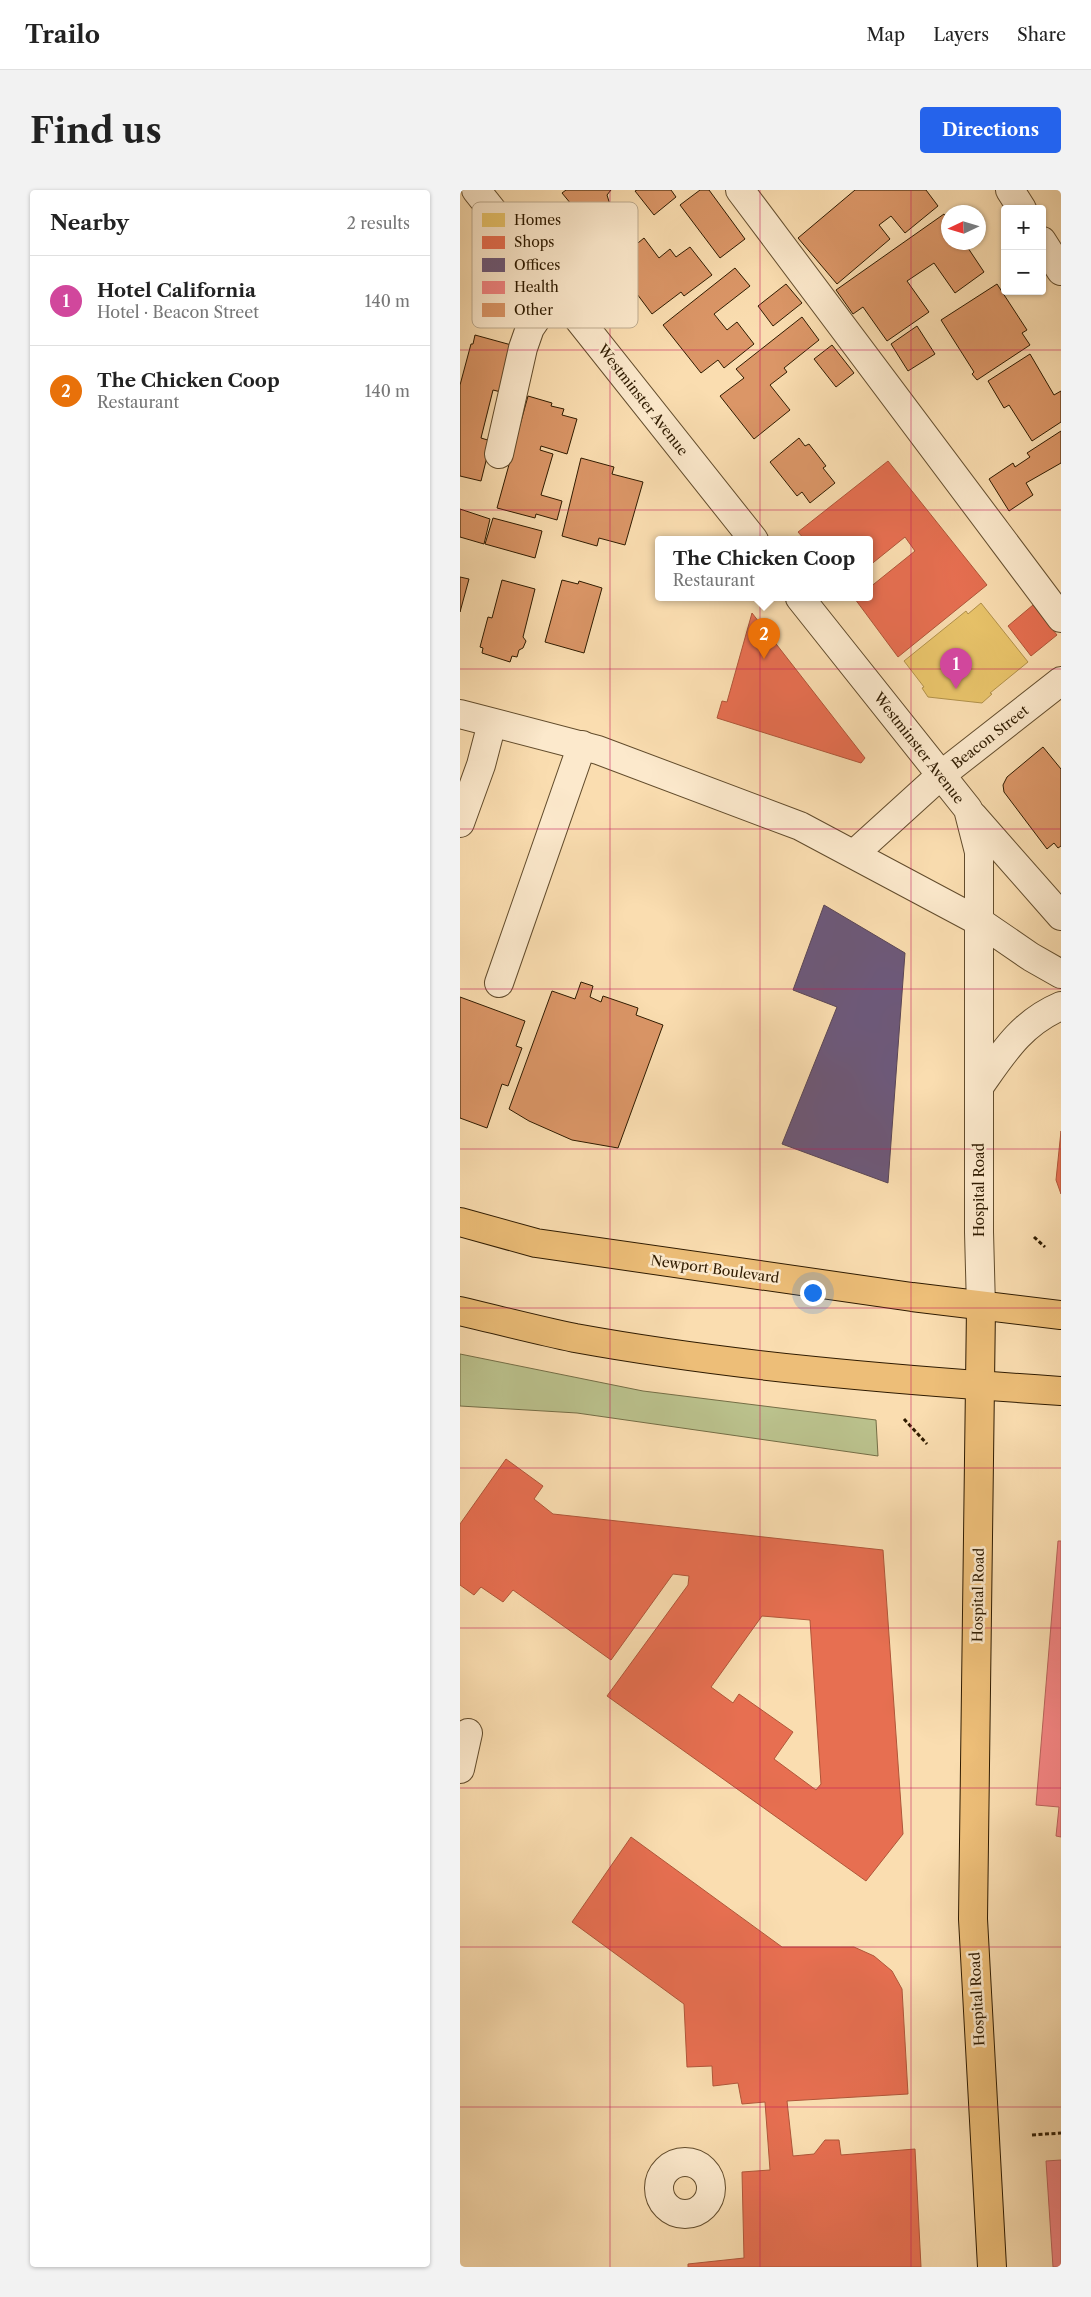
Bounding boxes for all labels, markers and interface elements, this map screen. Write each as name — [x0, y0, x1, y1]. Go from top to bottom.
text: Trailo — [25, 20, 100, 49]
text: Map — [867, 24, 905, 46]
text: Layers — [933, 24, 989, 46]
text: Share — [1017, 24, 1066, 46]
button: Directions — [920, 107, 1061, 153]
text: Find us — [30, 109, 162, 152]
legend — [472, 202, 638, 328]
north arrow — [941, 205, 986, 250]
map controls — [1001, 205, 1046, 295]
button: + — [1001, 205, 1046, 250]
text: Nearby — [50, 210, 129, 235]
text: Homes — [514, 211, 561, 229]
text: 2 results — [347, 213, 410, 233]
text: Shops — [514, 233, 554, 251]
button: − — [1001, 250, 1046, 295]
text: Offices — [514, 256, 560, 274]
text: Health — [514, 278, 559, 296]
text: Hotel California — [97, 279, 256, 302]
text: 1 — [62, 291, 70, 311]
text: 140 m — [365, 291, 410, 311]
text: Other — [514, 301, 553, 319]
text: Hotel · Beacon Street — [97, 302, 259, 322]
street label: Westminster Avenue — [593, 340, 692, 459]
text: The Chicken Coop — [97, 369, 280, 392]
text: 2 — [61, 381, 71, 401]
text: 140 m — [365, 381, 410, 401]
text: Restaurant — [97, 392, 179, 412]
popup — [655, 536, 873, 601]
text: The Chicken Coop — [673, 547, 855, 570]
text: Restaurant — [673, 570, 755, 590]
pin: 2 — [748, 618, 780, 659]
pin: 1 — [940, 648, 972, 689]
street label: Westminster Avenue — [869, 688, 968, 807]
street label: Beacon Street — [948, 701, 1032, 773]
street label: Hospital Road — [970, 1142, 988, 1237]
street label: Newport Boulevard — [650, 1251, 781, 1287]
your location — [800, 1280, 826, 1306]
street label: Hospital Road — [968, 1547, 988, 1642]
street label: Hospital Road — [966, 1951, 988, 2046]

